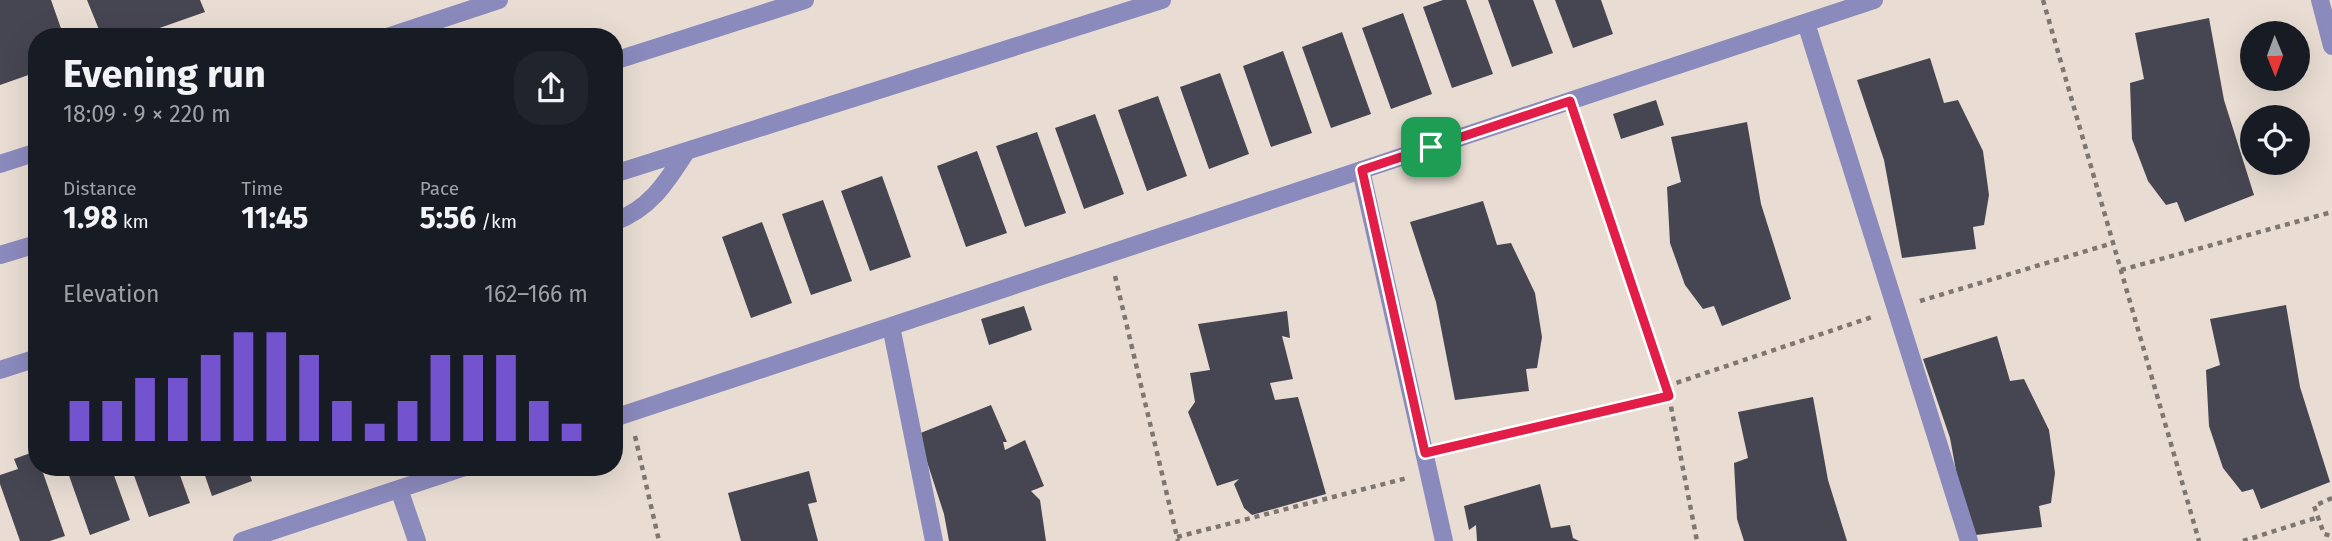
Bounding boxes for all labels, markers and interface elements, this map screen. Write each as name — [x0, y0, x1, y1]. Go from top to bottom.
north arrow — [2240, 21, 2310, 91]
map controls — [2240, 21, 2310, 175]
text: Evening run — [63, 51, 266, 97]
button: share — [514, 51, 588, 125]
text: 18:09 · 9 × 220 m — [63, 100, 231, 128]
button: locate — [2240, 105, 2310, 175]
pin — [1401, 117, 1461, 177]
icon: arrive — [1412, 128, 1450, 166]
text: Distance — [63, 177, 137, 200]
text: Time — [241, 177, 283, 200]
text: Pace — [420, 177, 459, 200]
text: 1.98 — [63, 200, 118, 236]
text: 11:45 — [241, 200, 308, 236]
text: 5:56 — [420, 200, 476, 236]
text: km — [118, 210, 149, 233]
text: /km — [476, 210, 517, 233]
text: Elevation — [63, 280, 159, 308]
text: 162–166 m — [484, 280, 588, 308]

